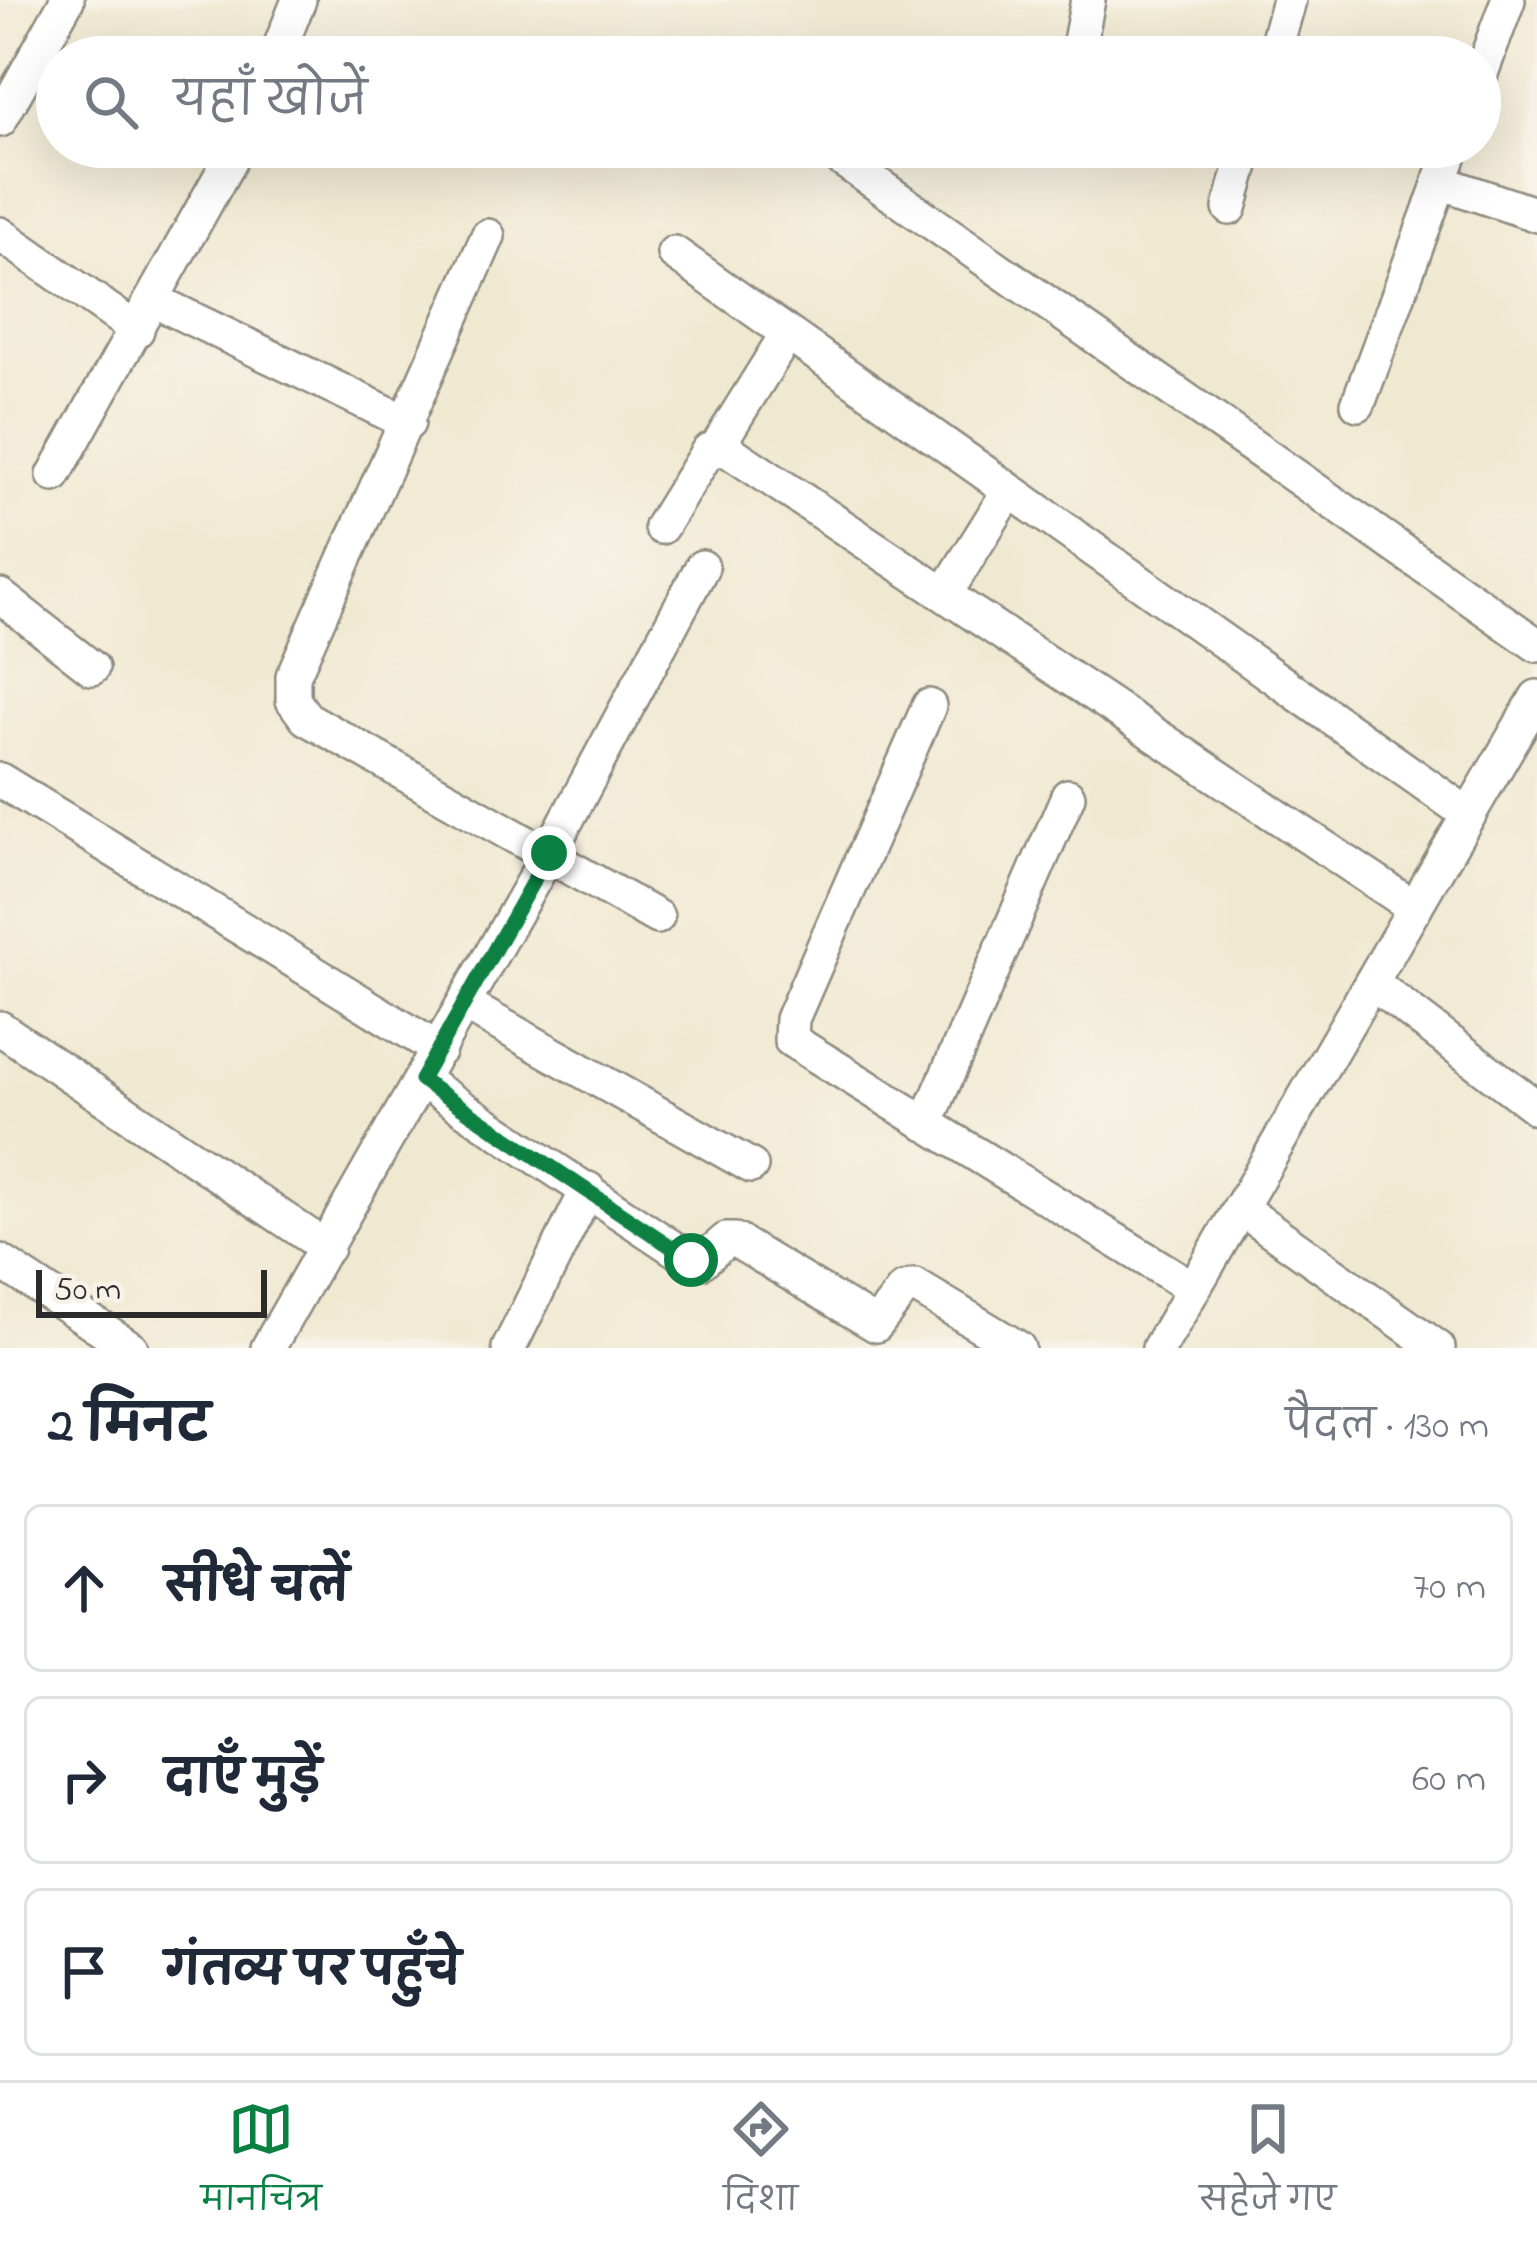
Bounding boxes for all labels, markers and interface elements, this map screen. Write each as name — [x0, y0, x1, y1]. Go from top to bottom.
search box — [36, 36, 1501, 168]
icon: search — [78, 69, 144, 135]
text: यहाँ खोजें — [174, 70, 367, 136]
route end — [522, 826, 576, 880]
route start — [664, 1233, 718, 1287]
scale bar — [36, 1264, 267, 1317]
text: 50 m — [54, 1267, 121, 1315]
text: 2 मिनट — [48, 1390, 210, 1465]
text: पैदल · 130 m — [1286, 1399, 1489, 1456]
icon: ahead — [51, 1555, 117, 1621]
text: सीधे चलें — [165, 1556, 349, 1622]
text: 70 m — [1413, 1560, 1486, 1617]
icon: right — [51, 1747, 117, 1813]
text: दाएँ मुड़ें — [165, 1748, 321, 1814]
text: 60 m — [1412, 1752, 1486, 1809]
icon: arrive — [51, 1939, 117, 2005]
text: गंतव्य पर पहुँचे — [165, 1940, 461, 2006]
tab: मानचित्र — [201, 2096, 322, 2235]
tab: दिशा — [723, 2096, 798, 2235]
tab: सहेजे गए — [1199, 2096, 1336, 2235]

